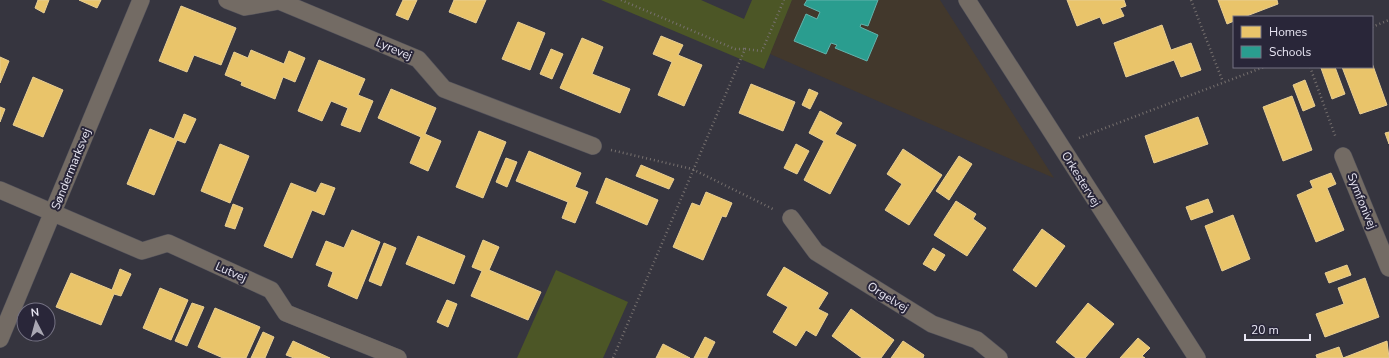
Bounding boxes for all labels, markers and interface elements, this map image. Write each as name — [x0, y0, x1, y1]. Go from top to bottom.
legend — [1233, 16, 1373, 68]
text: Homes — [1269, 24, 1307, 40]
street label: Lyrevej — [373, 34, 415, 64]
text: Schools — [1269, 44, 1312, 60]
street label: Søndermarksvej — [47, 126, 95, 212]
street label: Orkestervej — [1058, 148, 1104, 210]
street label: Symfonivej — [1344, 171, 1381, 232]
street label: Lutvej — [213, 258, 249, 286]
street label: Orgelvej — [864, 278, 912, 316]
north arrow — [16, 302, 56, 342]
text: N — [30, 305, 40, 320]
scale bar — [1245, 316, 1310, 342]
text: 20 m — [1251, 322, 1279, 338]

